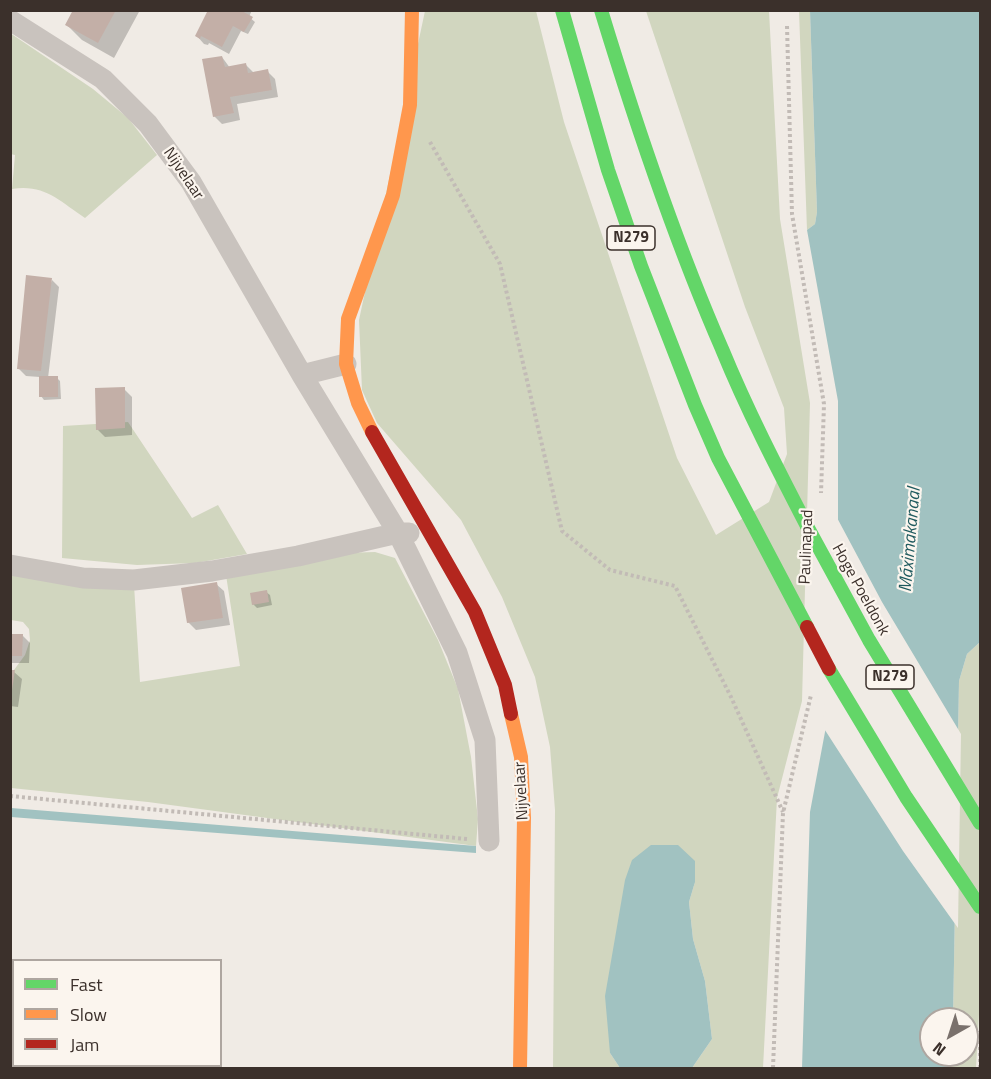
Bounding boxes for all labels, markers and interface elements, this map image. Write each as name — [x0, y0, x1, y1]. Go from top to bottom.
street label: Nijvelaar — [159, 144, 207, 204]
road number: N279 — [607, 226, 655, 250]
water label: Máximakanaal — [896, 487, 926, 593]
street label: Paulinapad — [796, 509, 818, 585]
street label: Hoge Poeldonk — [827, 541, 893, 639]
road number: N279 — [866, 665, 914, 689]
street label: Nijvelaar — [511, 761, 533, 821]
legend — [12, 959, 222, 1067]
text: Fast — [70, 971, 103, 998]
text: Slow — [70, 1001, 107, 1028]
north arrow — [919, 1007, 979, 1067]
text: Jam — [70, 1031, 99, 1058]
text: N — [927, 1037, 951, 1062]

